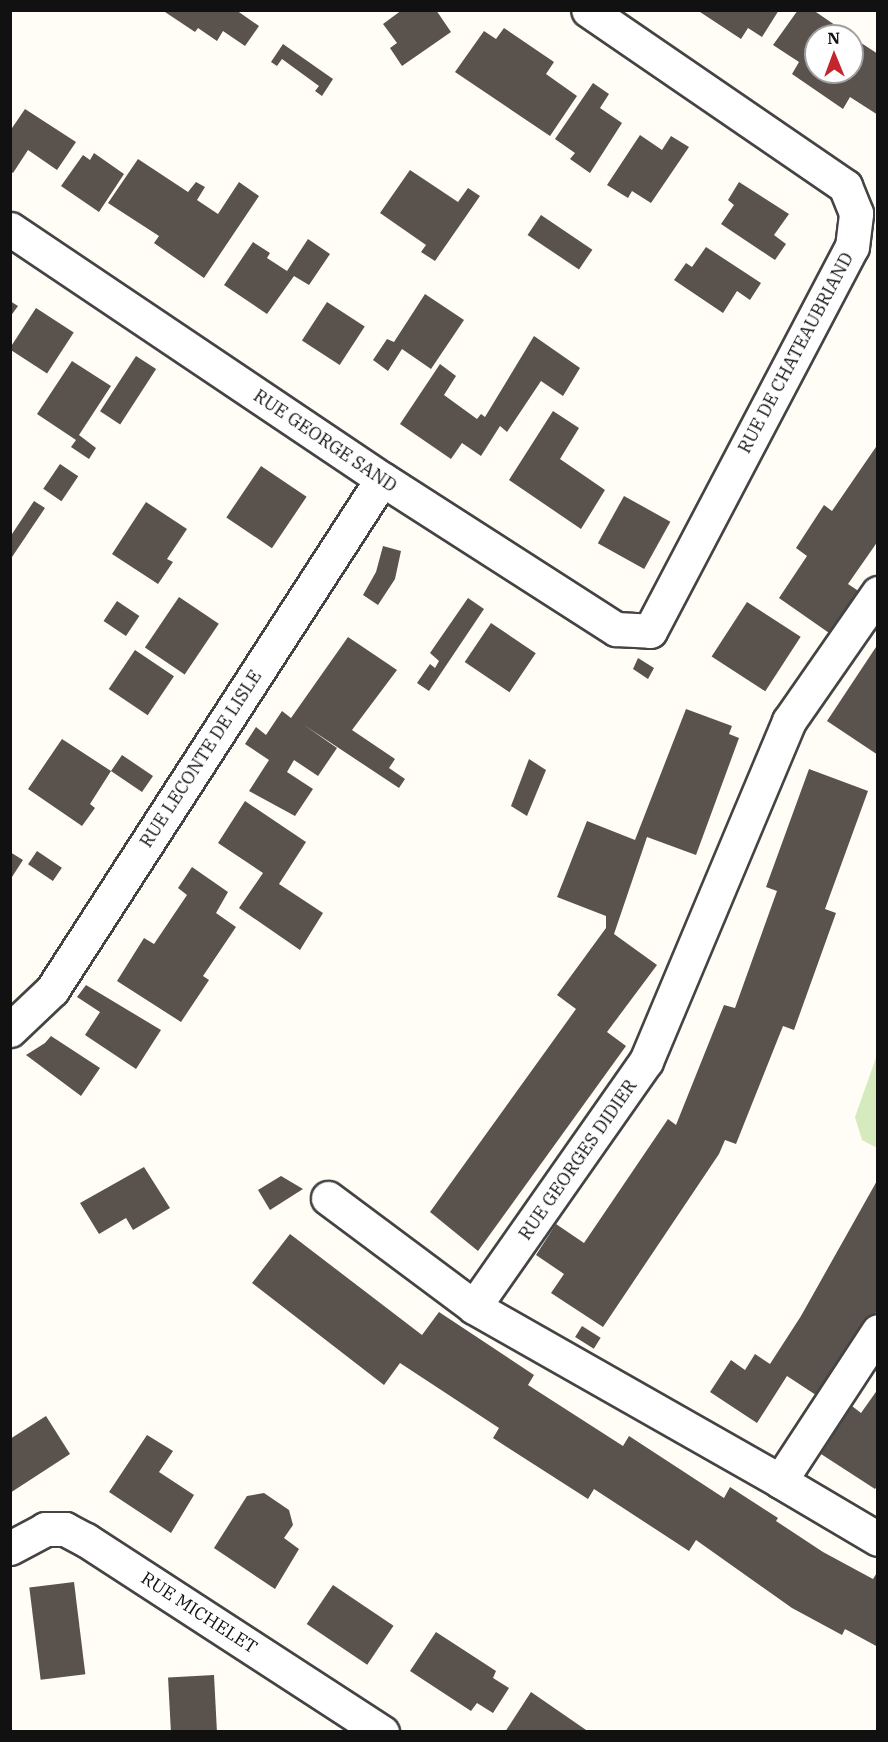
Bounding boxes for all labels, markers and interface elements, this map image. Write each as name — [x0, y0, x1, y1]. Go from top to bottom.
north arrow — [804, 24, 864, 84]
text: N — [827, 28, 840, 48]
street label: RUE DE CHATEAUBRIAND — [734, 249, 858, 457]
street label: RUE GEORGE SAND — [249, 385, 401, 497]
street label: RUE LECONTE DE LISLE — [136, 666, 266, 852]
street label: RUE GEORGES DIDIER — [514, 1076, 642, 1244]
street label: RUE MICHELET — [137, 1567, 261, 1659]

